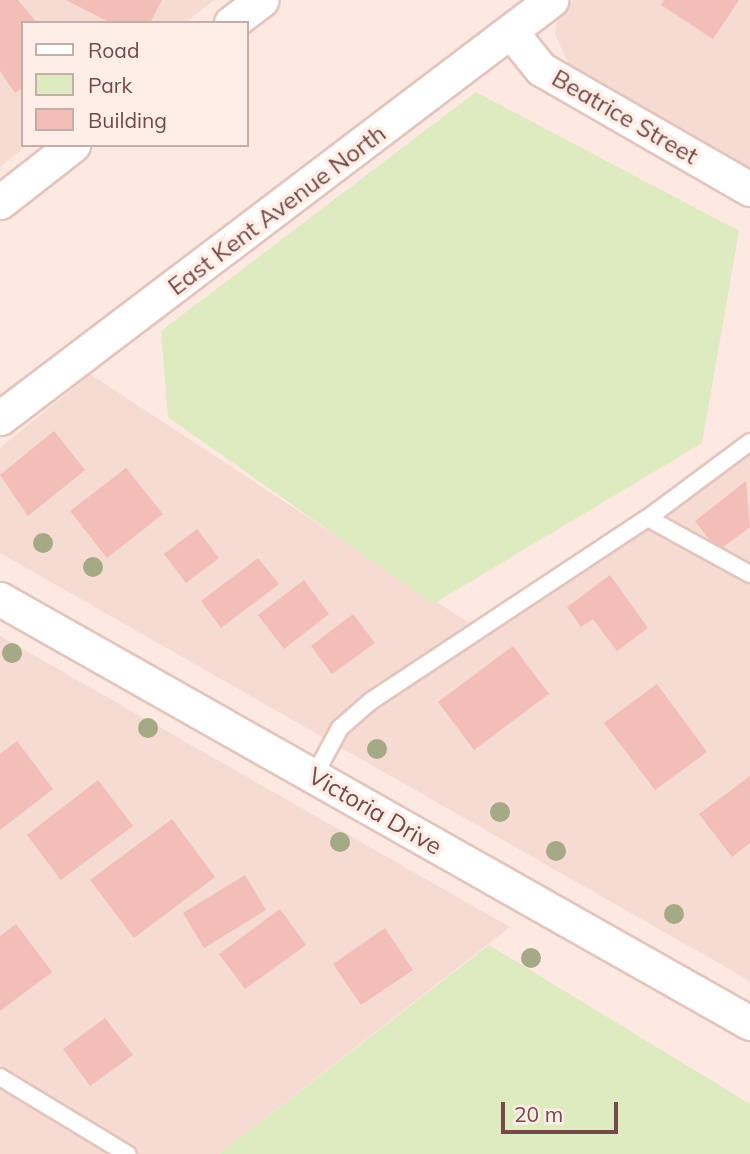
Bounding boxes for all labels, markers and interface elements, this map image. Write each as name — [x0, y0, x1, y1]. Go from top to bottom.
legend — [21, 21, 248, 147]
text: Road — [88, 37, 139, 63]
street label: Beatrice Street — [547, 64, 703, 170]
text: Park — [88, 72, 132, 98]
text: Building — [88, 107, 167, 133]
street label: East Kent Avenue North — [163, 119, 391, 301]
street label: Victoria Drive — [303, 761, 447, 861]
scale bar — [505, 1088, 622, 1132]
text: 20 m — [514, 1101, 563, 1127]

